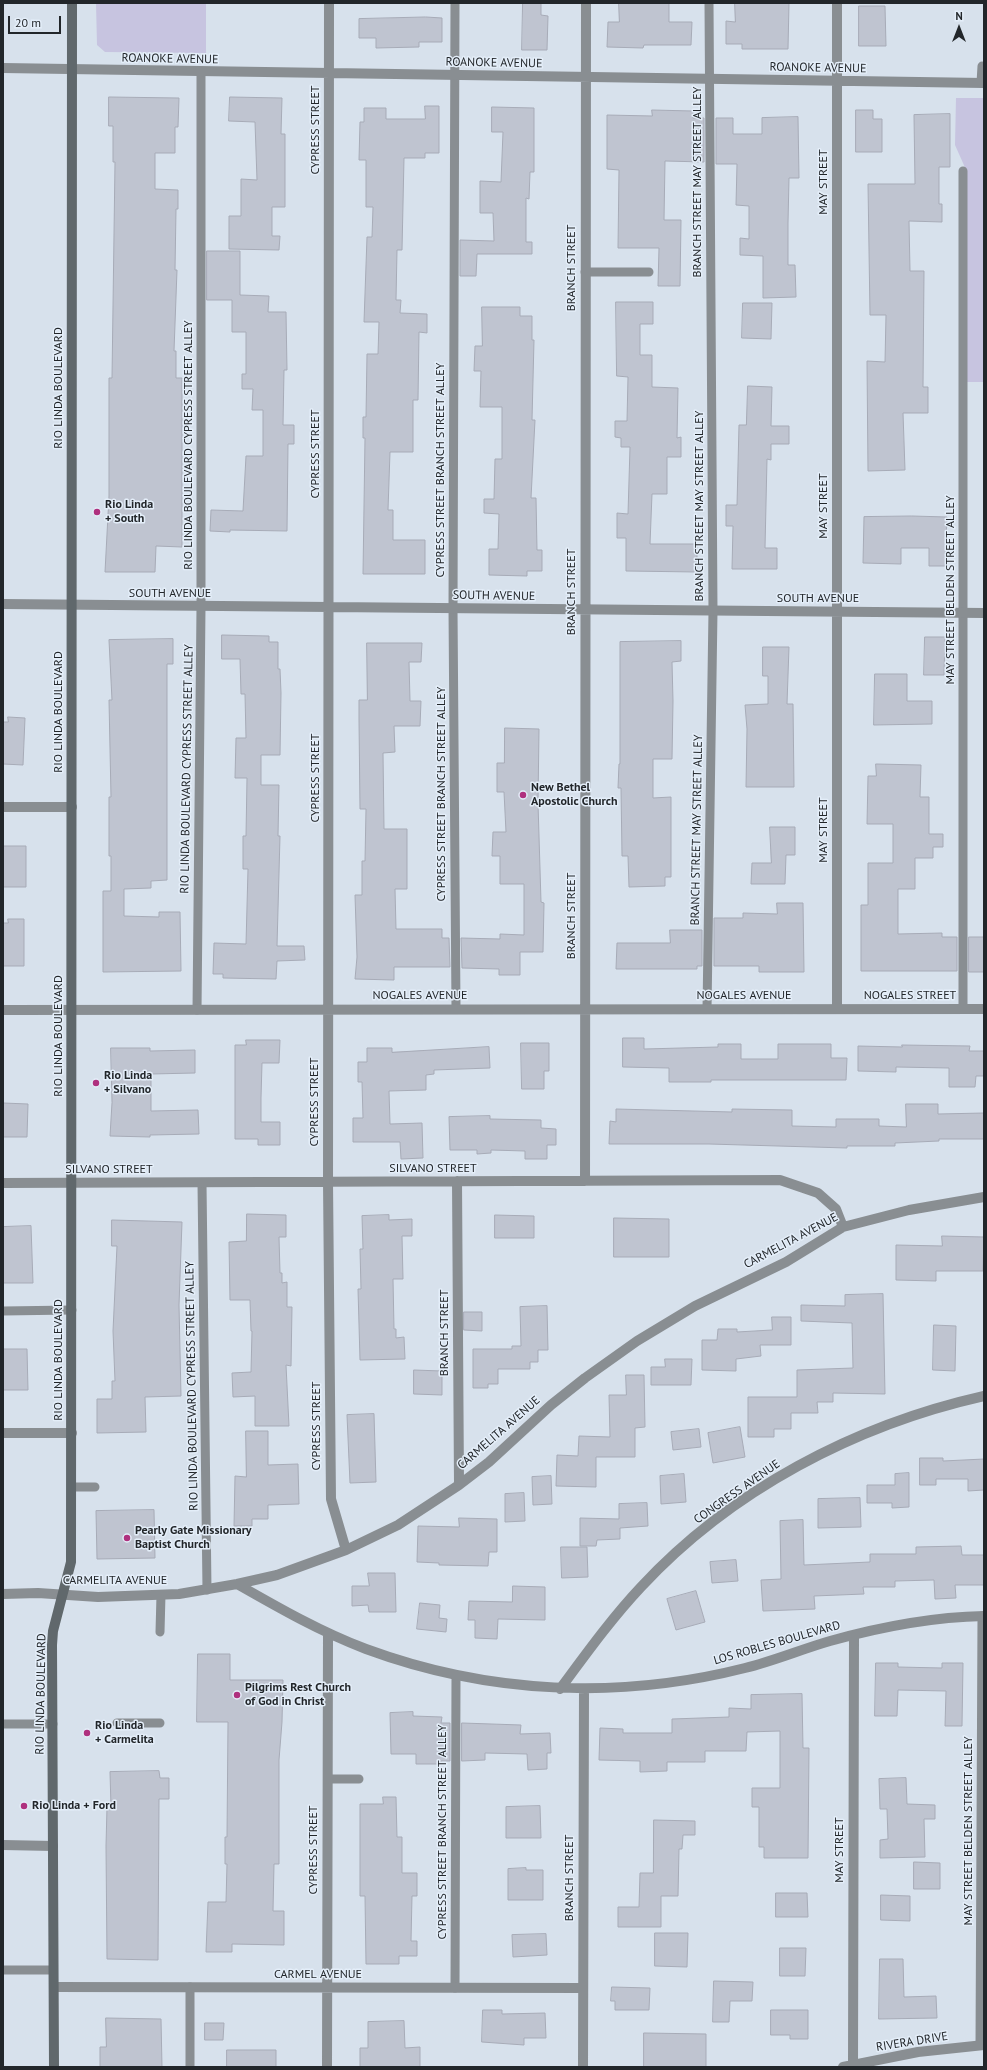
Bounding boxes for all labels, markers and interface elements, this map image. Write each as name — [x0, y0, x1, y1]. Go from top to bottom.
scale bar — [10, 8, 63, 34]
north arrow — [939, 8, 979, 48]
text: N — [955, 9, 963, 23]
text: 20 m — [15, 15, 41, 30]
street label: ROANOKE AVENUE — [121, 51, 219, 67]
street label: ROANOKE AVENUE — [445, 55, 543, 71]
street label: ROANOKE AVENUE — [769, 60, 867, 76]
street label: CYPRESS STREET — [309, 85, 323, 175]
street label: BRANCH STREET MAY STREET ALLEY — [691, 86, 705, 278]
street label: MAY STREET — [817, 149, 831, 215]
street label: BRANCH STREET — [565, 225, 579, 311]
street label: RIO LINDA BOULEVARD CYPRESS STREET ALLEY — [182, 320, 196, 570]
street label: RIO LINDA BOULEVARD — [52, 327, 66, 449]
street label: CYPRESS STREET BRANCH STREET ALLEY — [434, 363, 448, 577]
street label: CYPRESS STREET — [309, 409, 323, 499]
street label: BRANCH STREET MAY STREET ALLEY — [693, 410, 707, 602]
street label: MAY STREET — [817, 473, 831, 539]
street label: MAY STREET BELDEN STREET ALLEY — [944, 495, 958, 685]
place label: Rio Linda + South — [105, 498, 153, 526]
marker: Rio Linda + South — [92, 507, 102, 517]
street label: BRANCH STREET — [565, 549, 579, 635]
street label: SOUTH AVENUE — [129, 587, 211, 601]
street label: SOUTH AVENUE — [453, 588, 535, 604]
street label: SOUTH AVENUE — [777, 592, 859, 606]
street label: RIO LINDA BOULEVARD CYPRESS STREET ALLEY — [178, 644, 196, 894]
street label: RIO LINDA BOULEVARD — [52, 651, 66, 773]
street label: CYPRESS STREET BRANCH STREET ALLEY — [435, 687, 449, 901]
street label: CYPRESS STREET — [309, 733, 323, 823]
street label: BRANCH STREET MAY STREET ALLEY — [688, 734, 706, 926]
place label: New Bethel Apostolic Church — [531, 781, 617, 809]
marker: New Bethel Apostolic Church — [518, 790, 528, 800]
street label: MAY STREET — [817, 797, 831, 863]
street label: BRANCH STREET — [565, 873, 579, 959]
street label: RIO LINDA BOULEVARD — [52, 975, 66, 1097]
street label: NOGALES AVENUE — [373, 989, 467, 1003]
street label: NOGALES AVENUE — [697, 989, 791, 1003]
street label: NOGALES STREET — [864, 989, 956, 1003]
street label: CYPRESS STREET — [308, 1057, 322, 1147]
place label: Rio Linda + Silvano — [104, 1069, 152, 1097]
marker: Rio Linda + Silvano — [91, 1078, 101, 1088]
street label: SILVANO STREET — [389, 1162, 477, 1176]
street label: SILVANO STREET — [65, 1163, 153, 1177]
street label: CARMELITA AVENUE — [742, 1210, 840, 1272]
street label: RIO LINDA BOULEVARD CYPRESS STREET ALLEY — [183, 1261, 201, 1511]
street label: BRANCH STREET — [438, 1290, 452, 1376]
street label: RIO LINDA BOULEVARD — [52, 1299, 66, 1421]
street label: CYPRESS STREET — [310, 1381, 324, 1471]
street label: CARMELITA AVENUE — [455, 1393, 543, 1473]
street label: CONGRESS AVENUE — [691, 1457, 783, 1527]
place label: Pearly Gate Missionary Baptist Church — [135, 1524, 252, 1552]
marker: Pearly Gate Missionary Baptist Church — [122, 1533, 132, 1543]
street label: CARMELITA AVENUE — [63, 1574, 167, 1588]
street label: LOS ROBLES BOULEVARD — [712, 1618, 842, 1668]
street label: RIO LINDA BOULEVARD — [33, 1633, 49, 1755]
place label: Pilgrims Rest Church of God in Christ — [245, 1681, 351, 1709]
marker: Pilgrims Rest Church of God in Christ — [232, 1690, 242, 1700]
place label: Rio Linda + Carmelita — [95, 1719, 154, 1747]
street label: CYPRESS STREET BRANCH STREET ALLEY — [436, 1725, 450, 1939]
marker: Rio Linda + Carmelita — [82, 1728, 92, 1738]
street label: MAY STREET BELDEN STREET ALLEY — [962, 1736, 976, 1926]
place label: Rio Linda + Ford — [32, 1799, 116, 1813]
marker: Rio Linda + Ford — [19, 1801, 29, 1811]
street label: CYPRESS STREET — [307, 1805, 321, 1895]
street label: MAY STREET — [833, 1817, 847, 1883]
street label: BRANCH STREET — [563, 1835, 577, 1921]
street label: CARMEL AVENUE — [274, 1968, 362, 1982]
street label: RIVERA DRIVE — [875, 2029, 949, 2055]

